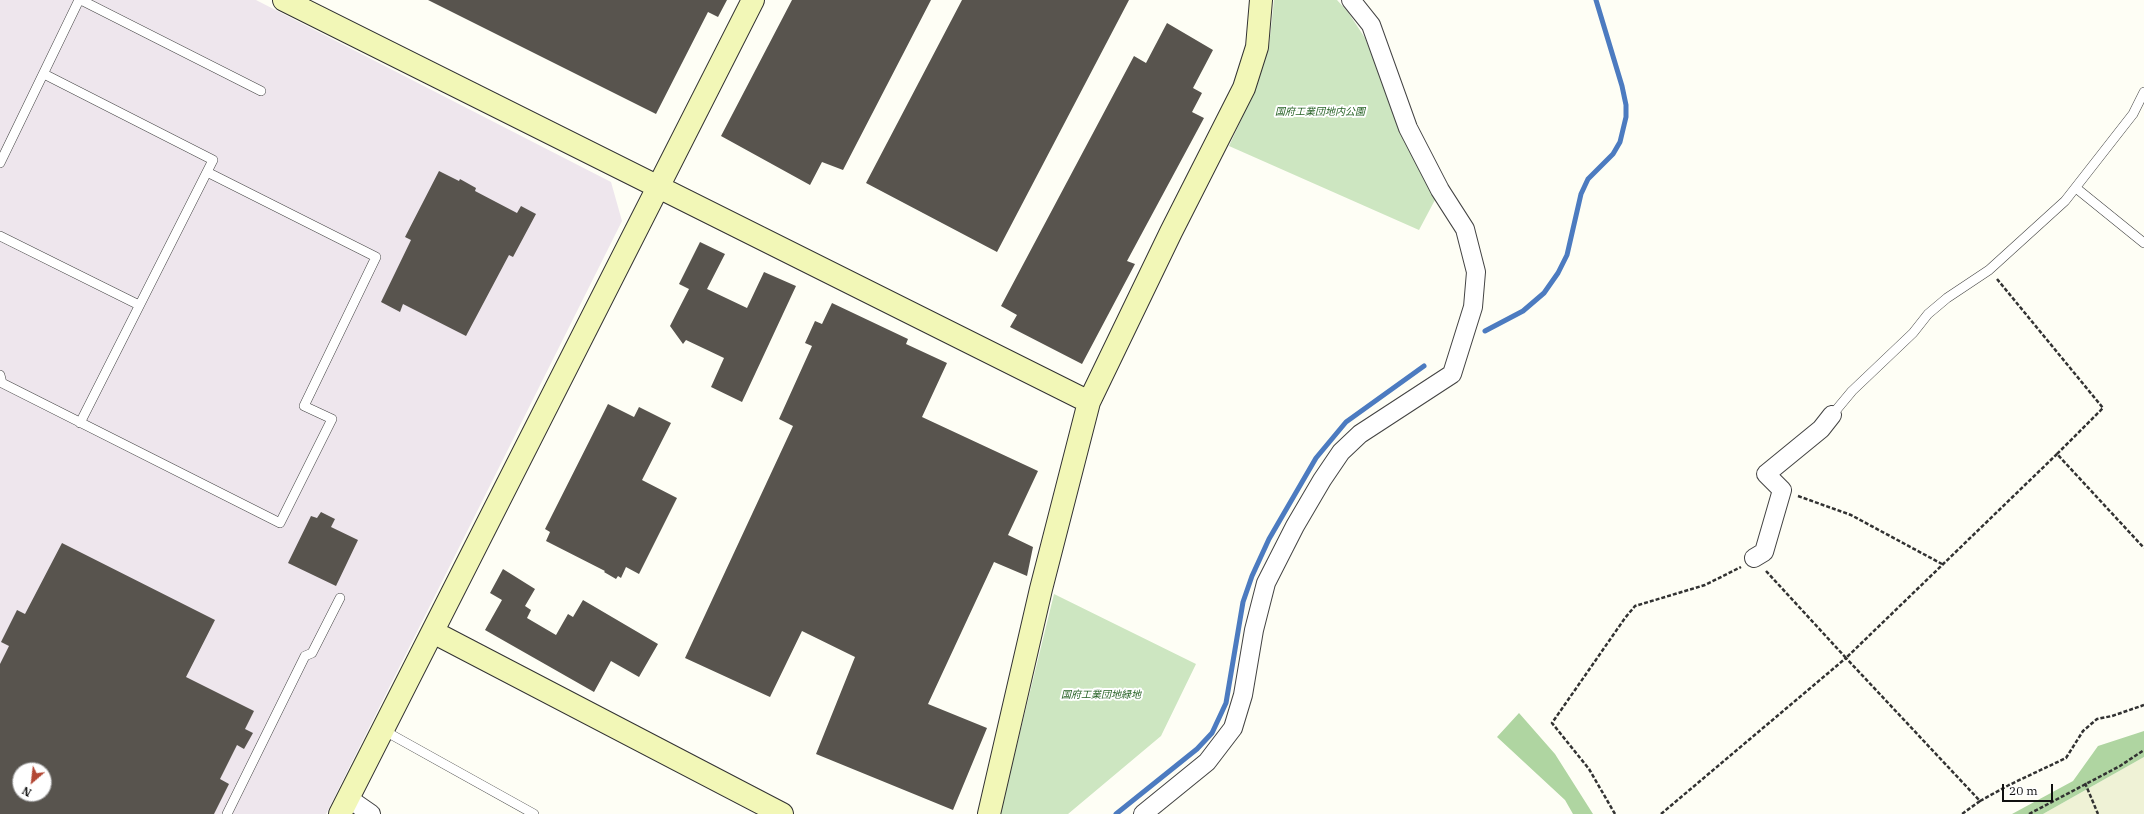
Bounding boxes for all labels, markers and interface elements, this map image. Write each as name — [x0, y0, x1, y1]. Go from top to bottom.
park label: 国府工業団地内公園 — [1275, 106, 1365, 118]
park label: 国府工業団地緑地 — [1061, 689, 1141, 701]
north arrow — [12, 762, 52, 802]
scale bar — [2004, 776, 2055, 802]
text: N — [20, 783, 34, 800]
text: 20 m — [2009, 783, 2038, 798]

